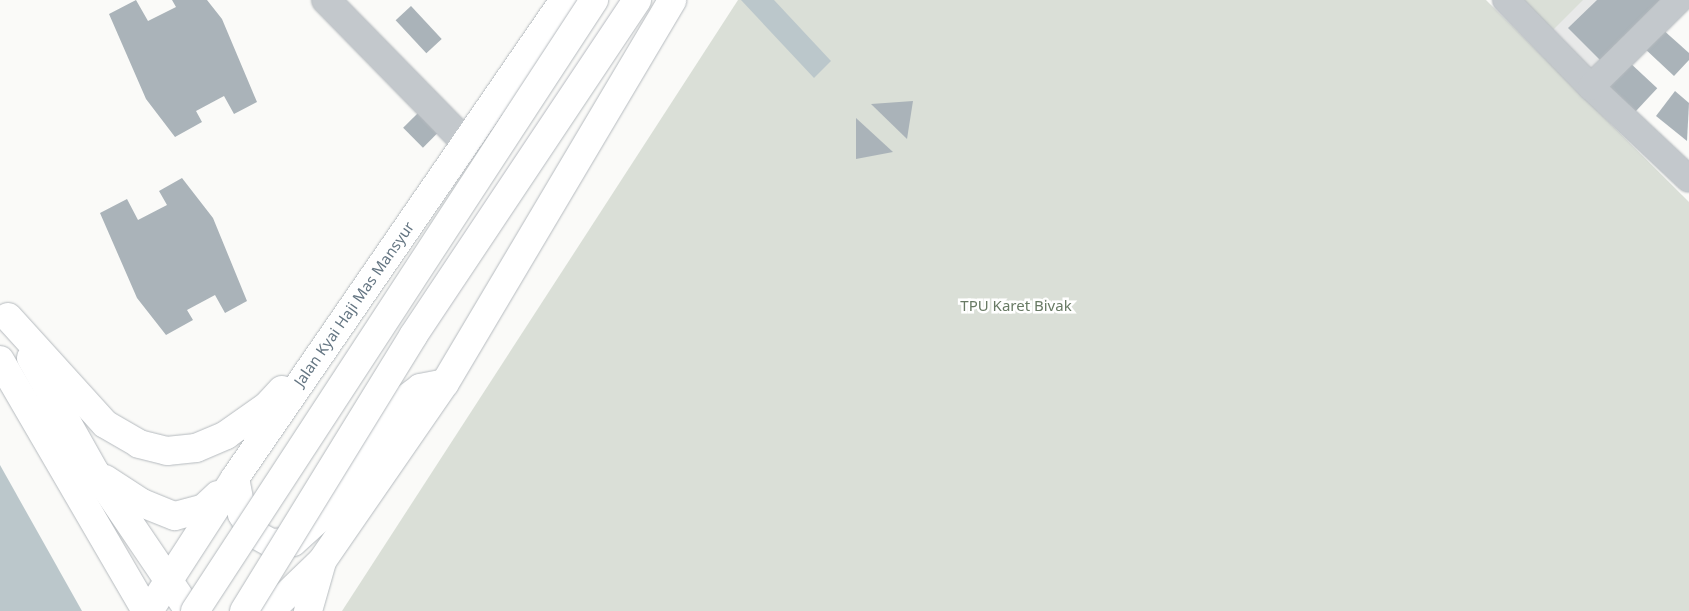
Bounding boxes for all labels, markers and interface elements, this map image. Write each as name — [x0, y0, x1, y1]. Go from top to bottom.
street label: Jalan Kyai Haji Mas Mansyur — [290, 218, 418, 390]
park label: TPU Karet Bivak — [960, 297, 1072, 315]

